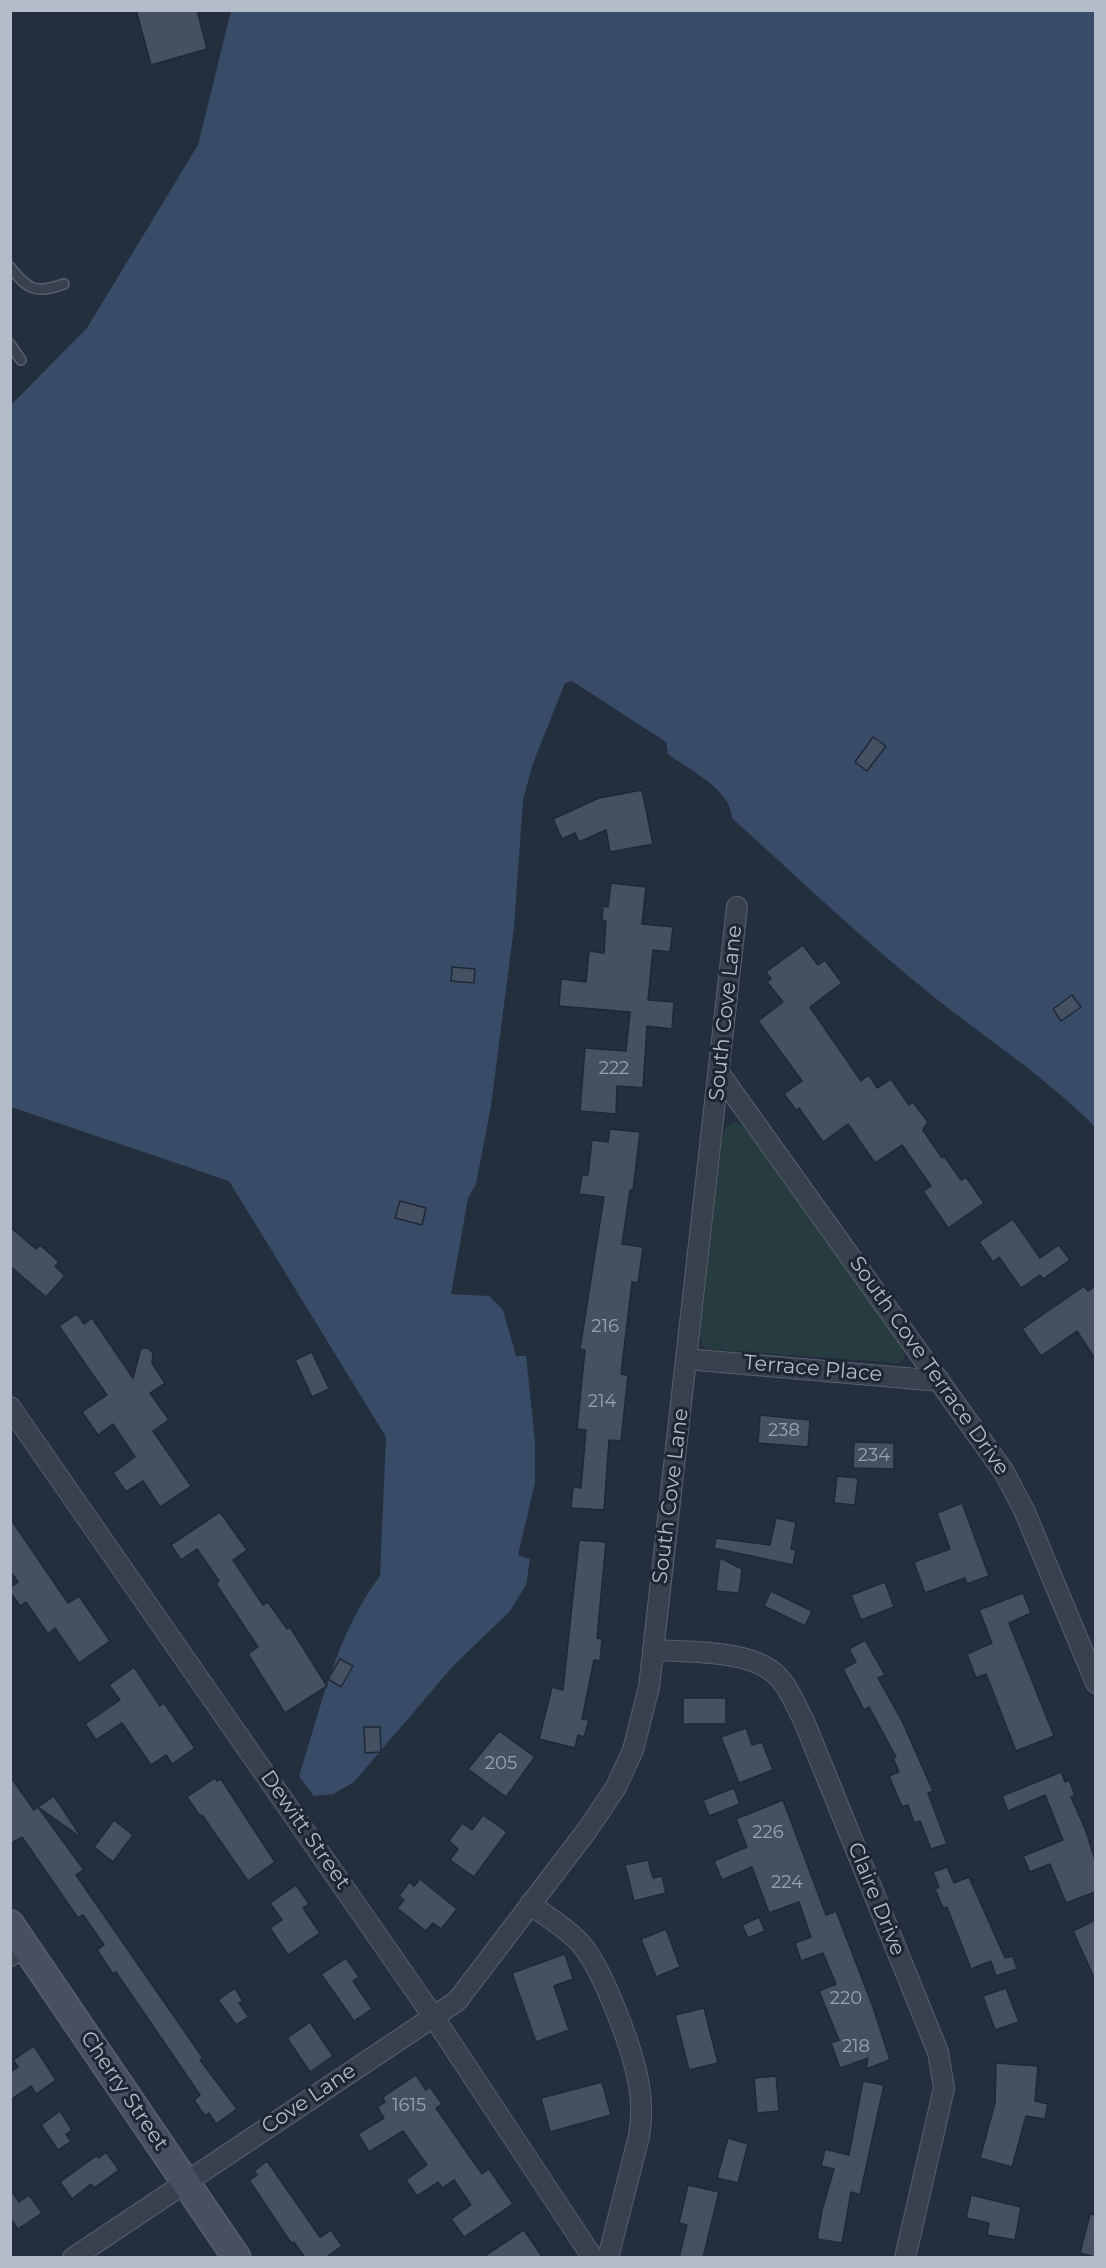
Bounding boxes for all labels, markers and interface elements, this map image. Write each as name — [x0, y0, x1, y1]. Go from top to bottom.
street label: South Cove Lane — [704, 924, 748, 1102]
house number: 222 — [599, 1058, 629, 1080]
street label: South Cove Terrace Drive — [844, 1252, 1014, 1480]
house number: 216 — [591, 1316, 619, 1338]
street label: Terrace Place — [743, 1350, 883, 1388]
house number: 214 — [588, 1391, 616, 1413]
street label: South Cove Lane — [648, 1407, 694, 1585]
house number: 238 — [768, 1420, 800, 1442]
house number: 234 — [858, 1445, 890, 1467]
house number: 205 — [485, 1753, 517, 1775]
street label: Dewitt Street — [255, 1766, 355, 1894]
house number: 226 — [752, 1822, 784, 1844]
street label: Claire Drive — [842, 1839, 910, 1959]
house number: 224 — [771, 1872, 803, 1894]
house number: 220 — [830, 1988, 862, 2010]
street label: Cherry Street — [75, 2026, 173, 2156]
house number: 218 — [842, 2036, 870, 2058]
street label: Cove Lane — [257, 2058, 361, 2140]
house number: 1615 — [392, 2095, 426, 2117]

